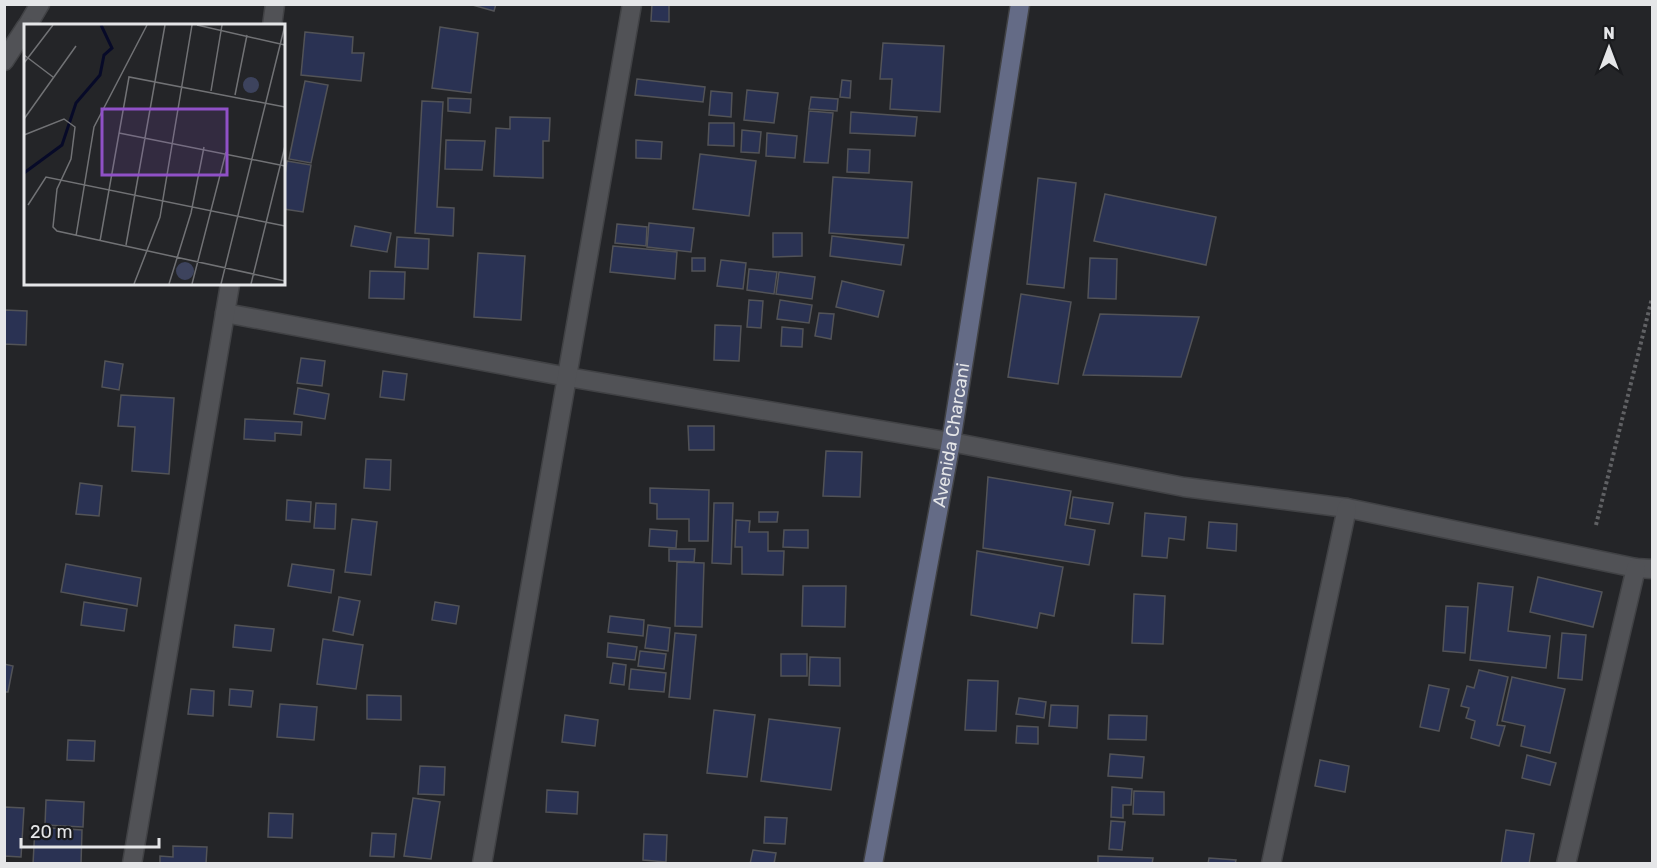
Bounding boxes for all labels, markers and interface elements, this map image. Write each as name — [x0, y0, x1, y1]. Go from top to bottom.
north arrow — [1579, 18, 1639, 78]
inset map — [24, 24, 285, 285]
text: N — [1603, 24, 1615, 43]
street label: Avenida Charcani — [928, 361, 974, 509]
scale bar — [21, 811, 159, 849]
text: 20 m — [30, 821, 72, 843]

